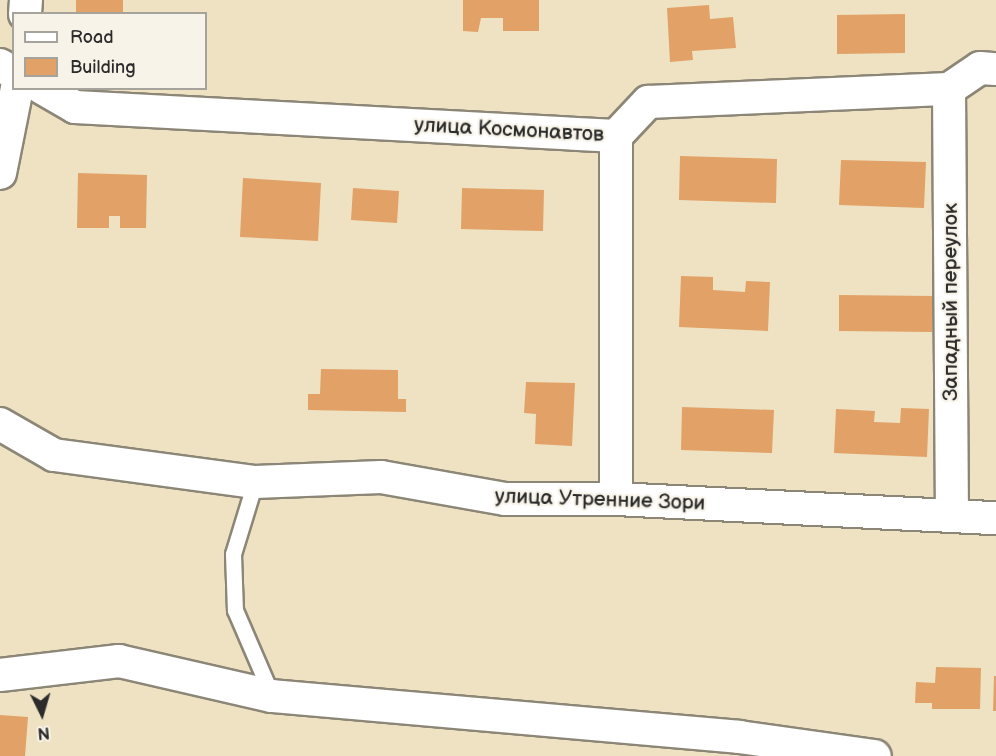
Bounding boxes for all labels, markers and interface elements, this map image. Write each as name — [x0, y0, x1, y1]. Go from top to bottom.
legend — [12, 12, 207, 90]
text: Road — [70, 27, 114, 48]
text: Building — [70, 57, 136, 78]
street label: улица Космонавтов — [413, 112, 605, 148]
street label: Западный переулок — [938, 203, 964, 401]
street label: улица Утренние Зори — [494, 484, 706, 516]
north arrow — [12, 684, 72, 744]
text: N — [37, 722, 50, 742]

